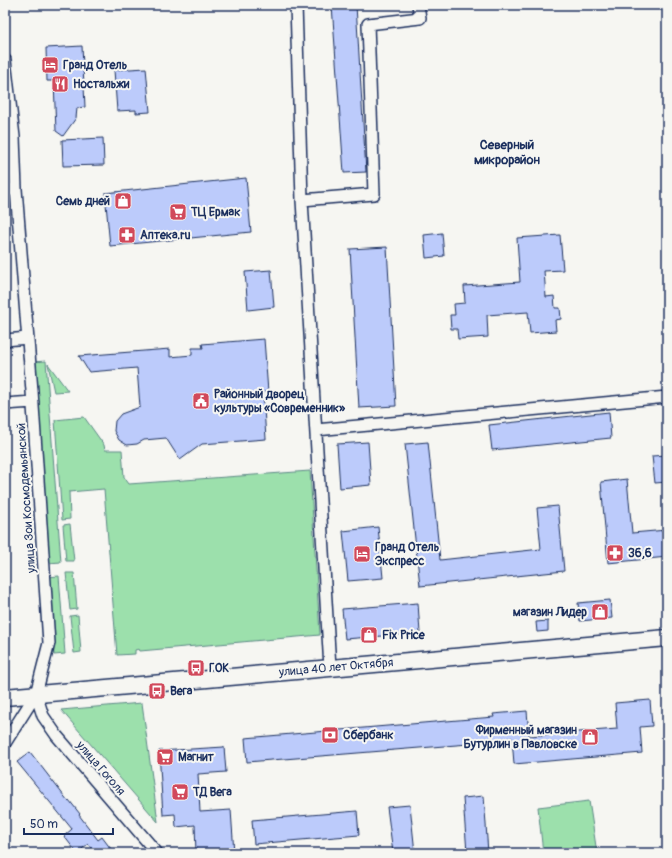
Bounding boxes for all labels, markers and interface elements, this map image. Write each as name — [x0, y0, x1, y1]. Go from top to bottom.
hotel icon: Гранд Отель — [40, 55, 60, 75]
place label: Гранд Отель — [63, 58, 128, 73]
restaurant icon: Ностальжи — [50, 74, 70, 94]
place label: Ностальжи — [73, 77, 130, 92]
district label: Северный микрорайон — [474, 137, 541, 168]
shop icon: Семь дней — [113, 191, 133, 211]
place label: Семь дней — [56, 194, 110, 209]
supermarket icon: ТЦ Ермак — [168, 202, 188, 222]
place label: ТЦ Ермак — [190, 205, 241, 220]
pharmacy icon: Аптека.ru — [117, 225, 137, 245]
place label: Аптека.ru — [140, 228, 191, 243]
place label: Районный дворец культуры «Современник» — [214, 387, 346, 416]
public building icon: Районный дворец культуры «Современник» — [191, 391, 211, 411]
street label: улица Зои Космодемьянской — [14, 422, 39, 575]
place label: Гранд Отель Экспресс — [375, 540, 440, 569]
pharmacy icon: 36,6 — [605, 543, 625, 563]
hotel icon: Гранд Отель Экспресс — [352, 544, 372, 564]
place label: 36,6 — [628, 546, 652, 561]
shop icon: магазин Лидер — [590, 602, 610, 622]
place label: магазин Лидер — [513, 605, 587, 620]
shop icon: Fix Price — [359, 625, 379, 645]
place label: Fix Price — [382, 628, 426, 643]
street label: улица 40 лет Октября — [277, 655, 394, 680]
bus stop icon: ГОК — [186, 658, 206, 678]
place label: ГОК — [209, 661, 229, 676]
bus stop icon: Вега — [147, 681, 167, 701]
place label: Вега — [170, 684, 193, 699]
place label: Фирменный магазин Бутурлин в Павловске — [464, 723, 578, 752]
bank icon: Сбербанк — [320, 725, 340, 745]
shop icon: Фирменный магазин Бутурлин в Павловске — [580, 727, 600, 747]
place label: Сбербанк — [343, 728, 394, 743]
street label: улица Гоголя — [72, 737, 129, 799]
supermarket icon: Магнит — [155, 747, 175, 767]
place label: Магнит — [178, 750, 215, 765]
supermarket icon: ТД Вега — [170, 782, 190, 802]
place label: ТД Вега — [192, 785, 232, 800]
scale bar — [24, 810, 113, 836]
text: 50 m — [30, 817, 58, 832]

